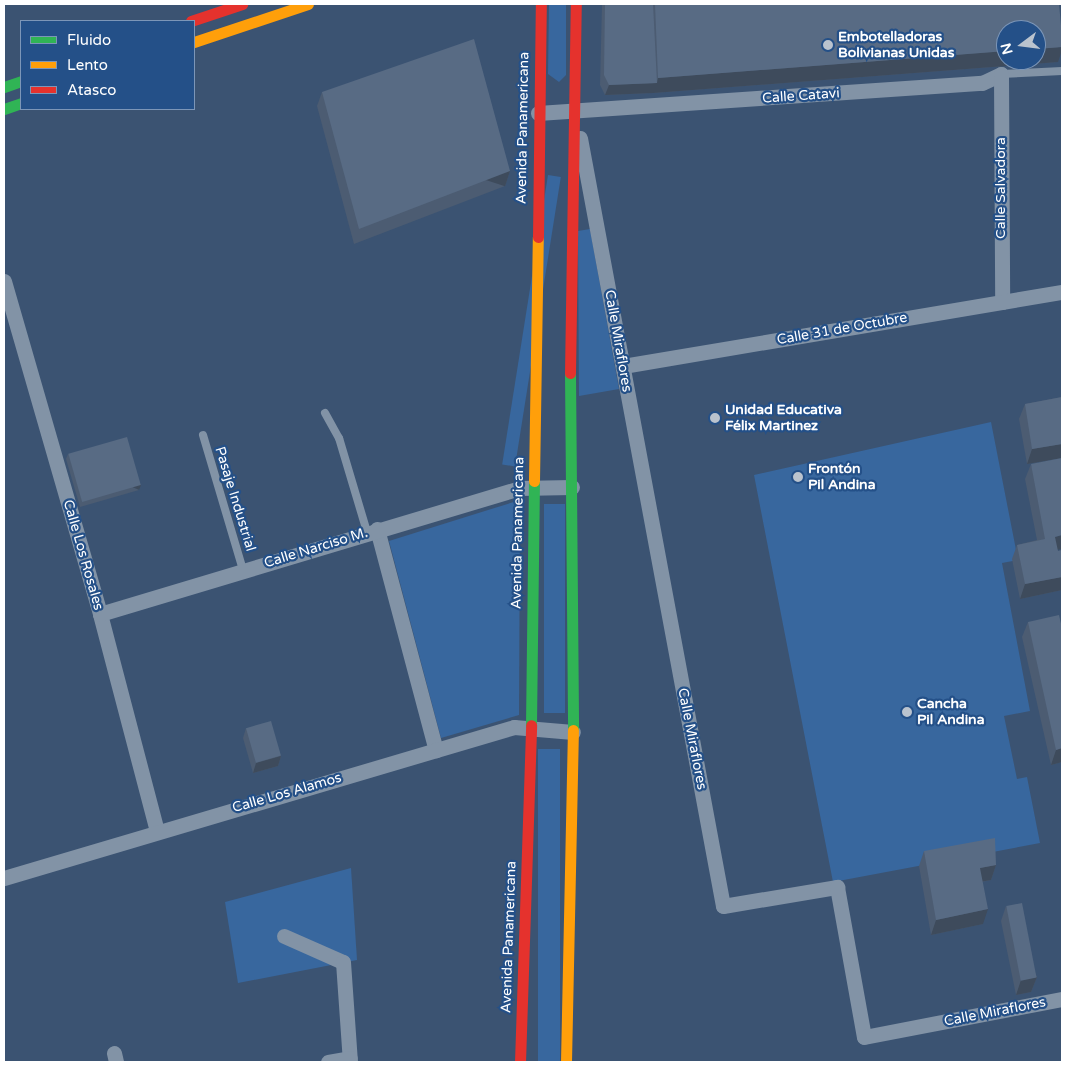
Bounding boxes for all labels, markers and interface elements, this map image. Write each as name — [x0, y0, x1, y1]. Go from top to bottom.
legend — [20, 20, 195, 110]
north arrow — [996, 20, 1046, 70]
place label: Embotelladoras Bolivianas Unidas — [838, 29, 954, 62]
text: Fluido — [67, 31, 111, 49]
marker: Embotelladoras Bolivianas Unidas — [822, 39, 834, 51]
text: N — [997, 41, 1017, 56]
street label: Avenida Panamericana — [513, 52, 533, 204]
text: Lento — [67, 56, 108, 74]
text: Atasco — [67, 81, 116, 99]
street label: Calle Catavi — [762, 85, 840, 107]
street label: Calle Salvadora — [993, 137, 1009, 239]
street label: Calle Miraflores — [601, 289, 635, 393]
street label: Calle 31 de Octubre — [775, 309, 909, 349]
place label: Unidad Educativa Félix Martinez — [725, 402, 842, 434]
marker: Unidad Educativa Félix Martinez — [709, 412, 721, 424]
street label: Pasaje Industrial — [211, 445, 259, 553]
street label: Avenida Panamericana — [508, 457, 528, 609]
place label: Frontón Pil Andina — [808, 461, 876, 494]
marker: Frontón Pil Andina — [792, 471, 804, 483]
street label: Calle Los Rosales — [59, 498, 107, 612]
street label: Calle Narciso M. — [262, 524, 370, 572]
street label: Calle Miraflores — [674, 687, 710, 791]
place label: Cancha Pil Andina — [917, 696, 985, 729]
marker: Cancha Pil Andina — [901, 706, 913, 718]
street label: Calle Los Alamos — [230, 769, 344, 817]
street label: Avenida Panamericana — [498, 861, 520, 1013]
street label: Calle Miraflores — [943, 994, 1047, 1030]

